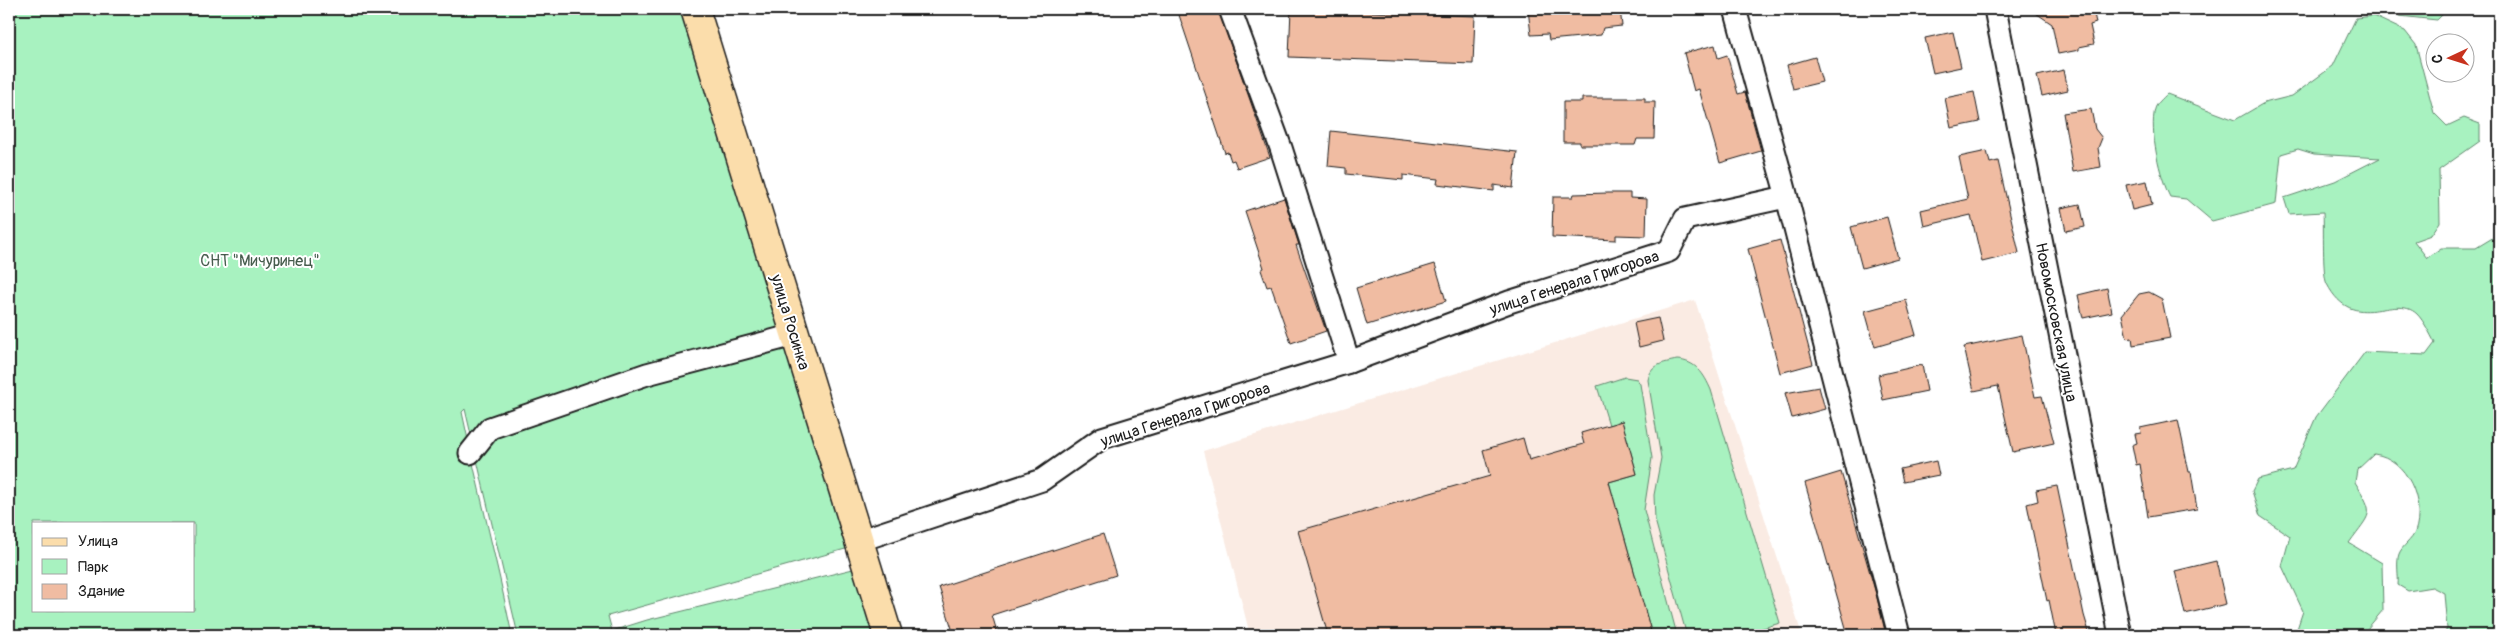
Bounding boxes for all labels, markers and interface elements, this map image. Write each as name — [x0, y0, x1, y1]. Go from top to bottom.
north arrow — [2426, 32, 2476, 82]
text: С — [2429, 54, 2446, 64]
street label: Новомосковская улица — [2031, 241, 2081, 404]
street label: улица Генерала Григорова — [1486, 246, 1662, 320]
park label: СНТ "Мичуринец" — [200, 251, 320, 271]
street label: улица Росинка — [766, 271, 814, 372]
street label: улица Генерала Григорова — [1097, 378, 1273, 452]
legend — [32, 522, 195, 612]
text: Улица — [78, 532, 118, 551]
text: Парк — [78, 558, 109, 577]
text: Здание — [78, 582, 125, 601]

